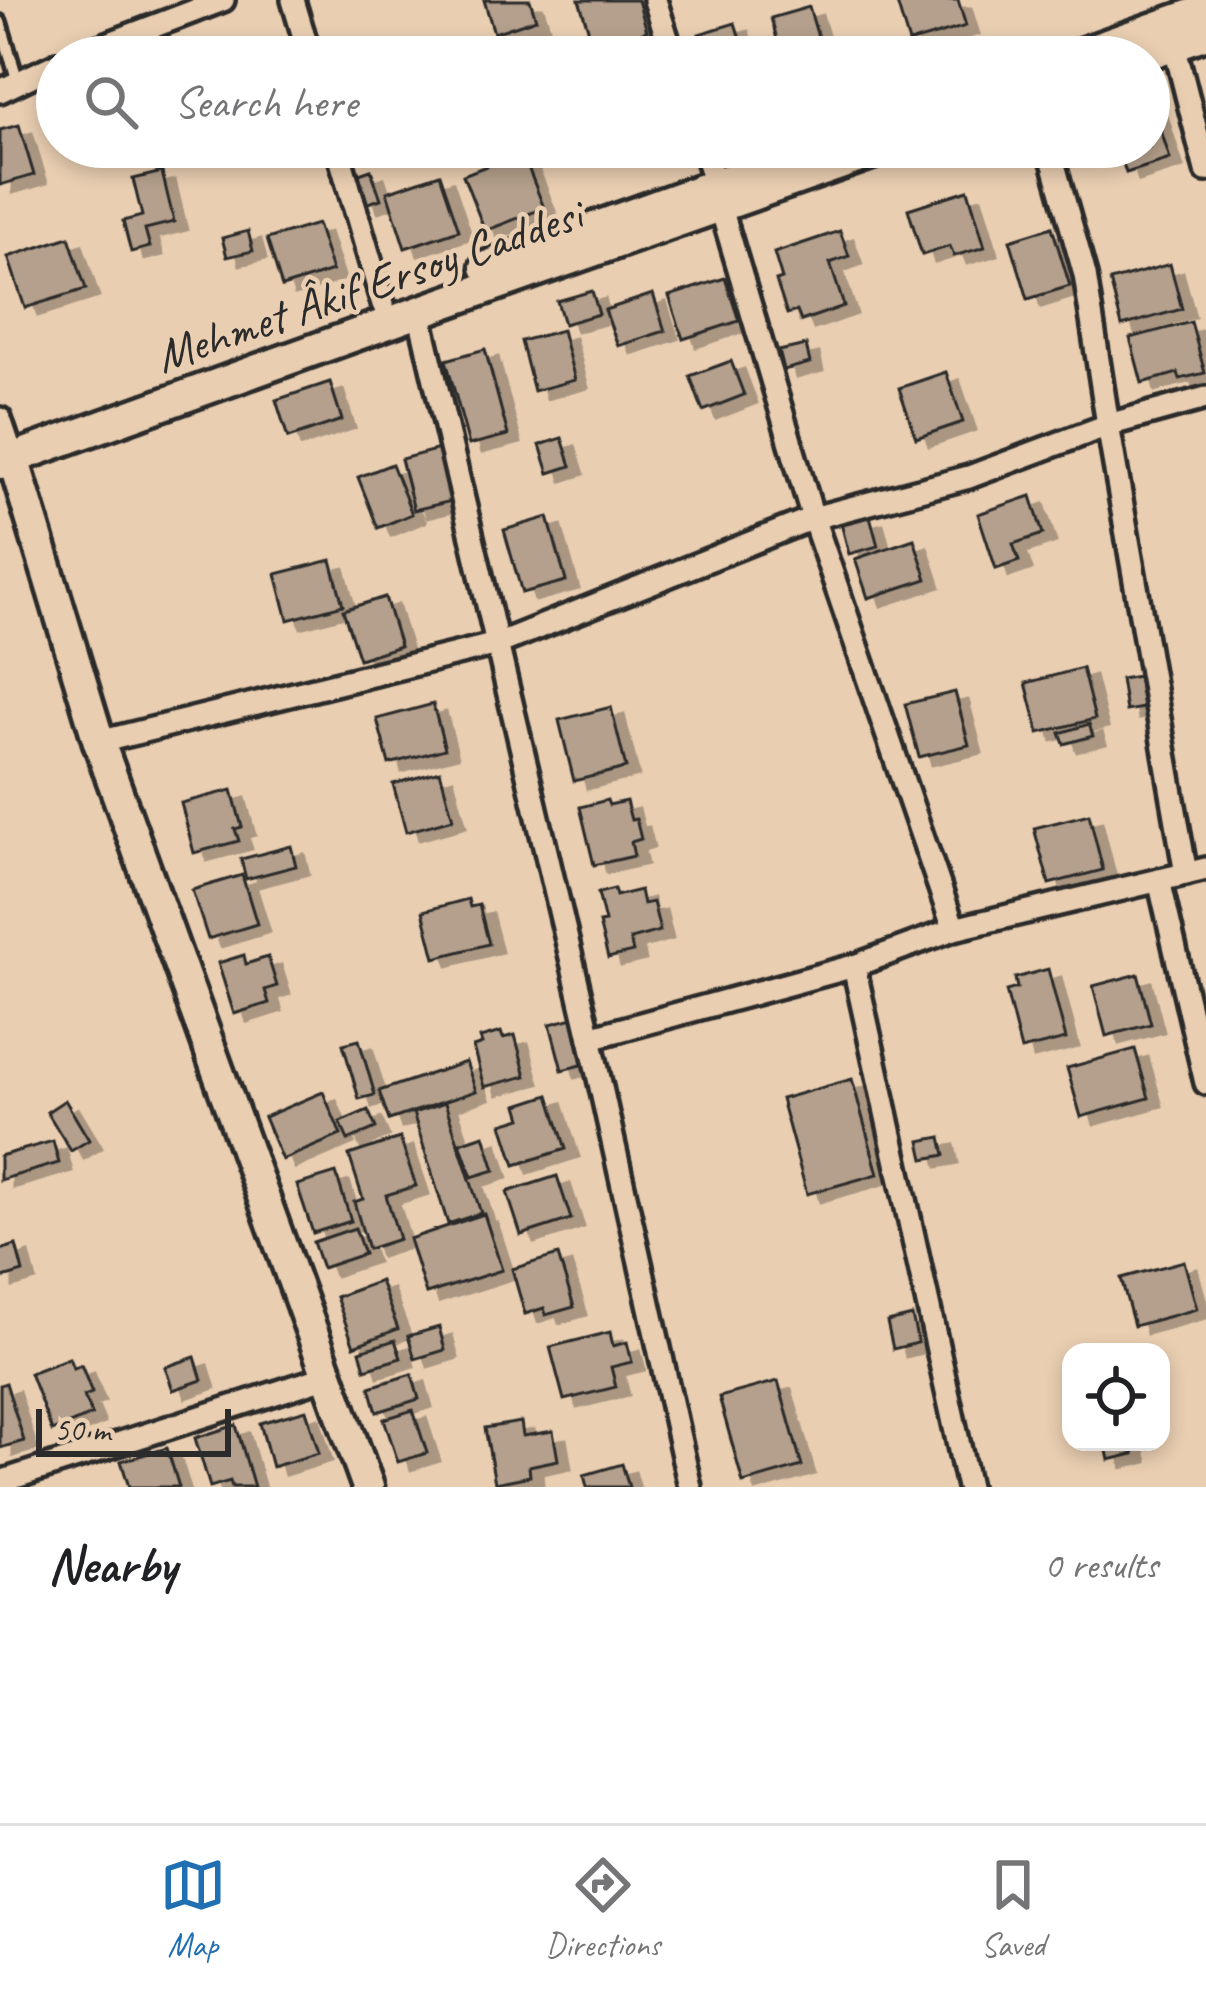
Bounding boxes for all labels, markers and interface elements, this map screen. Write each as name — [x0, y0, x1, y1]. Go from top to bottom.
search box — [36, 36, 1170, 168]
icon: search — [78, 69, 144, 135]
text: Search here — [174, 74, 357, 131]
street label: Mehmet Âkif Ersoy Caddesi — [147, 182, 594, 386]
map controls — [1062, 1343, 1170, 1451]
button: locate — [1062, 1343, 1170, 1451]
scale bar — [36, 1403, 231, 1456]
text: 50 m — [54, 1409, 110, 1451]
text: Nearby — [48, 1533, 176, 1597]
text: 0 results — [1044, 1541, 1158, 1590]
tab: Map — [160, 1852, 226, 1966]
tab: Directions — [546, 1852, 660, 1966]
tab: Saved — [980, 1852, 1046, 1966]

